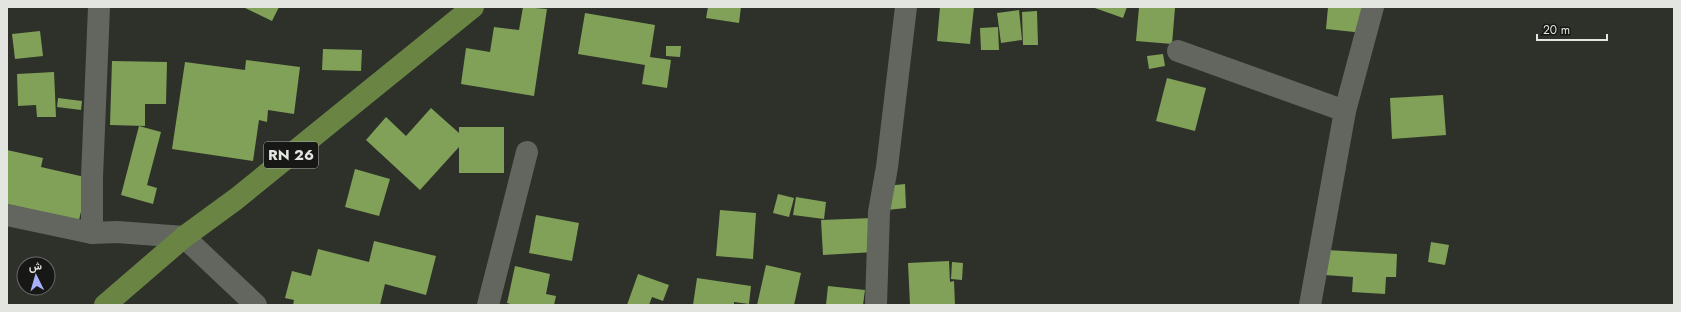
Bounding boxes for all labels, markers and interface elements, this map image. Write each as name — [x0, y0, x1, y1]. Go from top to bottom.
scale bar — [1537, 16, 1607, 42]
text: 20 m — [1543, 21, 1570, 39]
road number: RN 26 — [264, 142, 318, 168]
north arrow — [16, 256, 56, 296]
text: ش — [28, 257, 42, 275]

